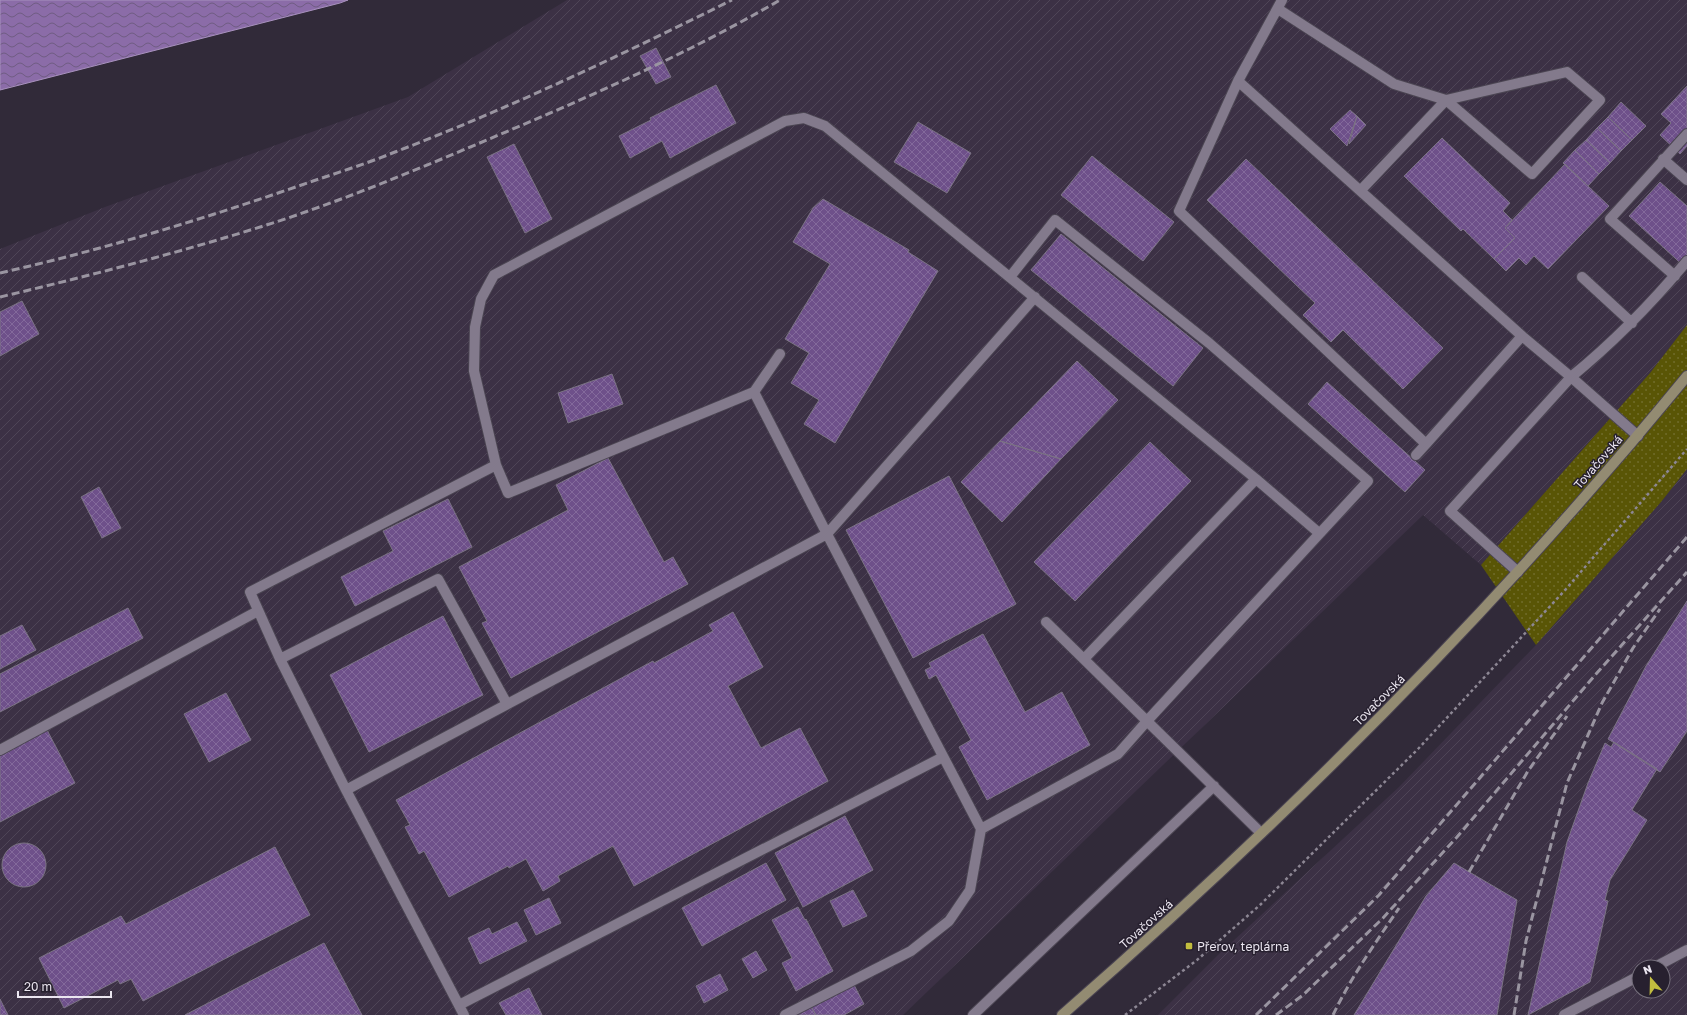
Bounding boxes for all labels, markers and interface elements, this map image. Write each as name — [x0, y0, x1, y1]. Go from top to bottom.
street label: Tovačovská — [1571, 432, 1625, 492]
street label: Tovačovská — [1350, 671, 1408, 729]
street label: Tovačovská — [1116, 896, 1176, 952]
place label: Přerov, teplárna — [1197, 939, 1289, 954]
marker: Přerov, teplárna — [1184, 941, 1194, 951]
north arrow — [1631, 959, 1671, 999]
text: N — [1641, 962, 1654, 977]
scale bar — [18, 973, 111, 999]
text: 20 m — [24, 979, 52, 994]

